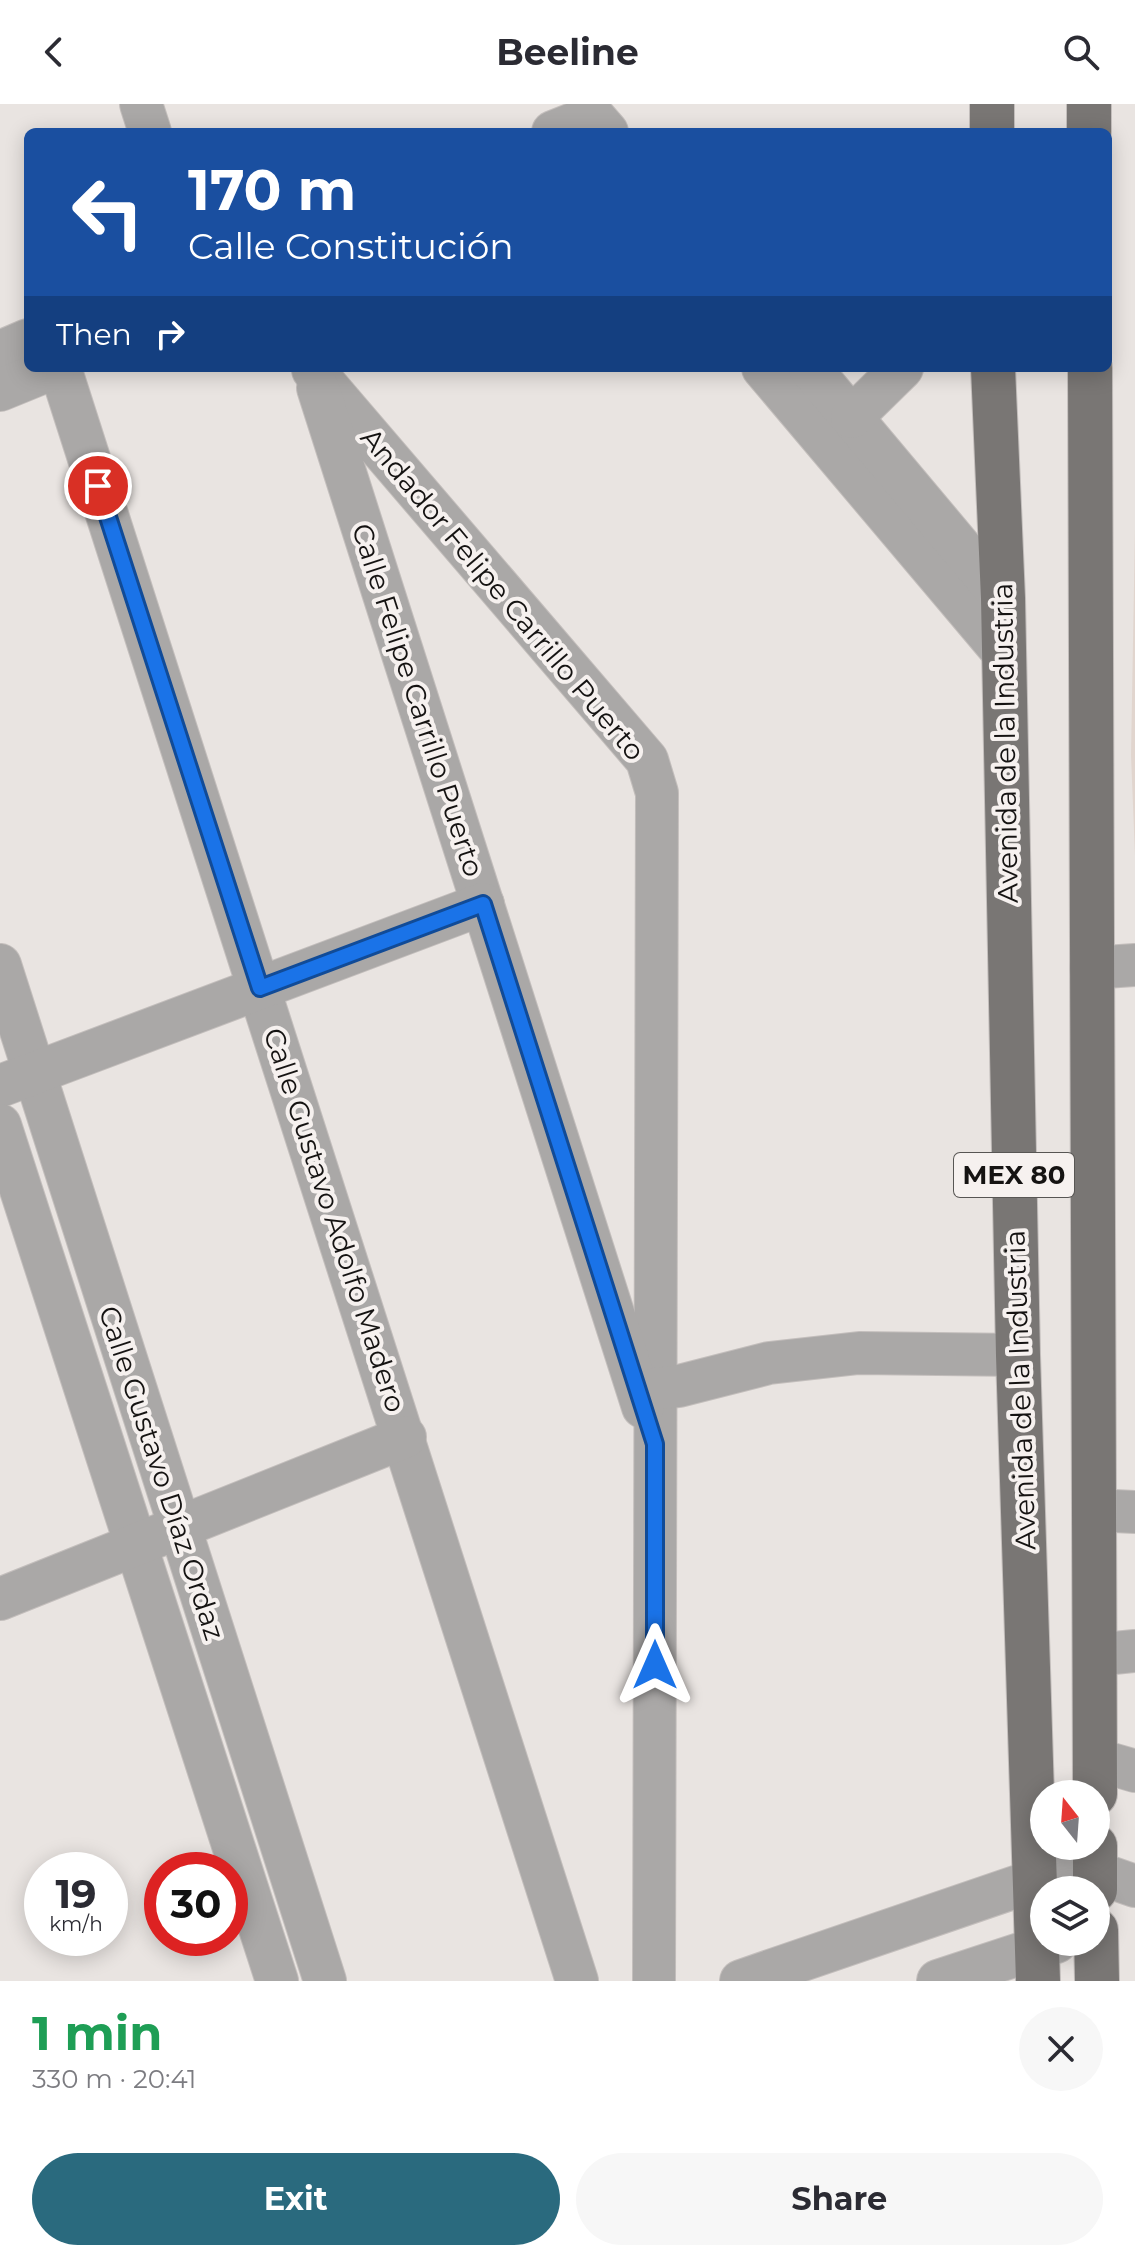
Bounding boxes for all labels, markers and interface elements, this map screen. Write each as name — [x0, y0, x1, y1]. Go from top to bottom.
icon: back — [32, 30, 76, 74]
text: Beeline — [496, 30, 639, 74]
icon: search — [1059, 30, 1103, 74]
text: 170 m — [188, 156, 356, 224]
icon: left — [56, 160, 160, 264]
text: Calle Constitución — [188, 224, 514, 268]
icon: right — [148, 312, 192, 356]
text: Then — [56, 316, 132, 353]
street label: Andador Felipe Carrillo Puerto — [354, 421, 652, 767]
pin — [64, 452, 132, 520]
icon: arrive — [76, 464, 120, 508]
street label: Calle Felipe Carrillo Puerto — [345, 519, 491, 881]
street label: Avenida de la Industria — [985, 583, 1025, 903]
street label: Calle Gustavo Adolfo Madero — [257, 1024, 413, 1416]
road number: MEX 80 — [954, 1153, 1074, 1197]
street label: Avenida de la Industria — [997, 1229, 1043, 1551]
street label: Calle Gustavo Díaz Ordaz — [92, 1302, 232, 1644]
position arrow — [613, 1623, 697, 1707]
north arrow — [1030, 1780, 1110, 1860]
map controls — [1030, 1780, 1110, 1956]
speed limit sign: 30 — [144, 1852, 248, 1956]
text: 19 — [55, 1869, 97, 1918]
button: layers — [1030, 1876, 1110, 1956]
text: km/h — [49, 1912, 103, 1936]
text: 1 min — [32, 2004, 162, 2062]
button: close — [1019, 2007, 1103, 2091]
text: 330 m · 20:41 — [32, 2063, 196, 2095]
button: Exit — [32, 2153, 560, 2245]
button: Share — [576, 2153, 1103, 2245]

